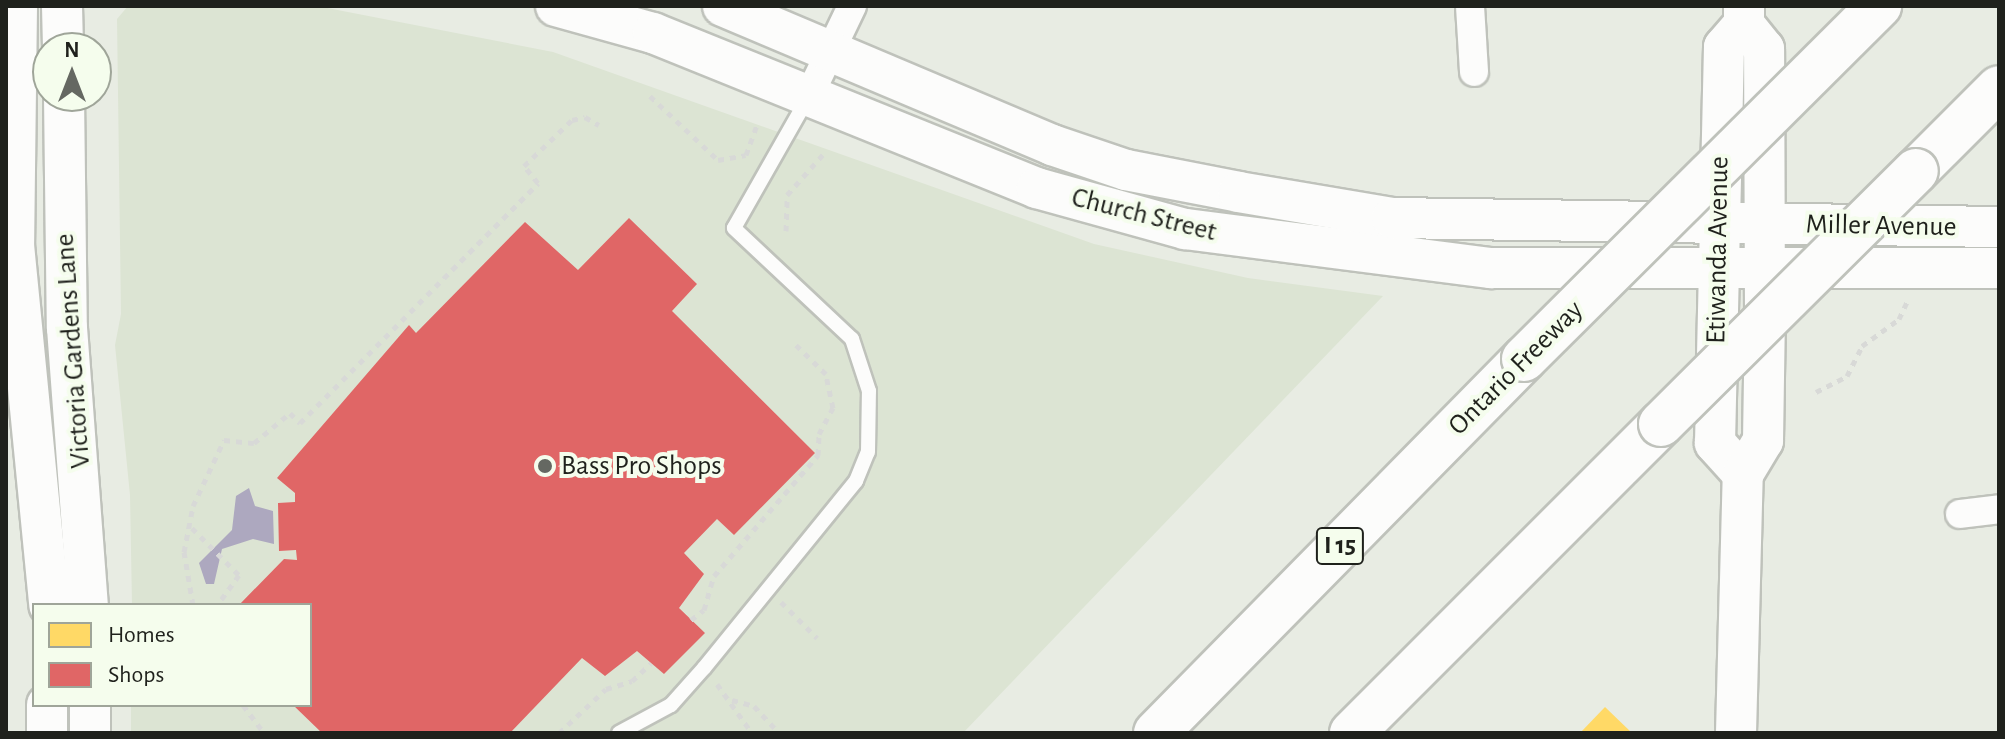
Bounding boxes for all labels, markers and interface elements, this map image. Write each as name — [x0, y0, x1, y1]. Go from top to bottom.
north arrow — [32, 32, 112, 112]
text: N — [64, 39, 80, 61]
street label: Etiwanda Avenue — [1700, 156, 1736, 344]
street label: Church Street — [1068, 181, 1220, 249]
street label: Miller Avenue — [1805, 208, 1957, 244]
street label: Victoria Gardens Lane — [48, 232, 98, 470]
street label: Ontario Freeway — [1442, 294, 1590, 442]
place label: Bass Pro Shops — [561, 449, 722, 483]
marker: Bass Pro Shops — [536, 457, 554, 475]
road number: I 15 — [1314, 524, 1366, 568]
legend — [32, 603, 312, 707]
text: Homes — [108, 623, 175, 647]
text: Shops — [108, 663, 164, 687]

